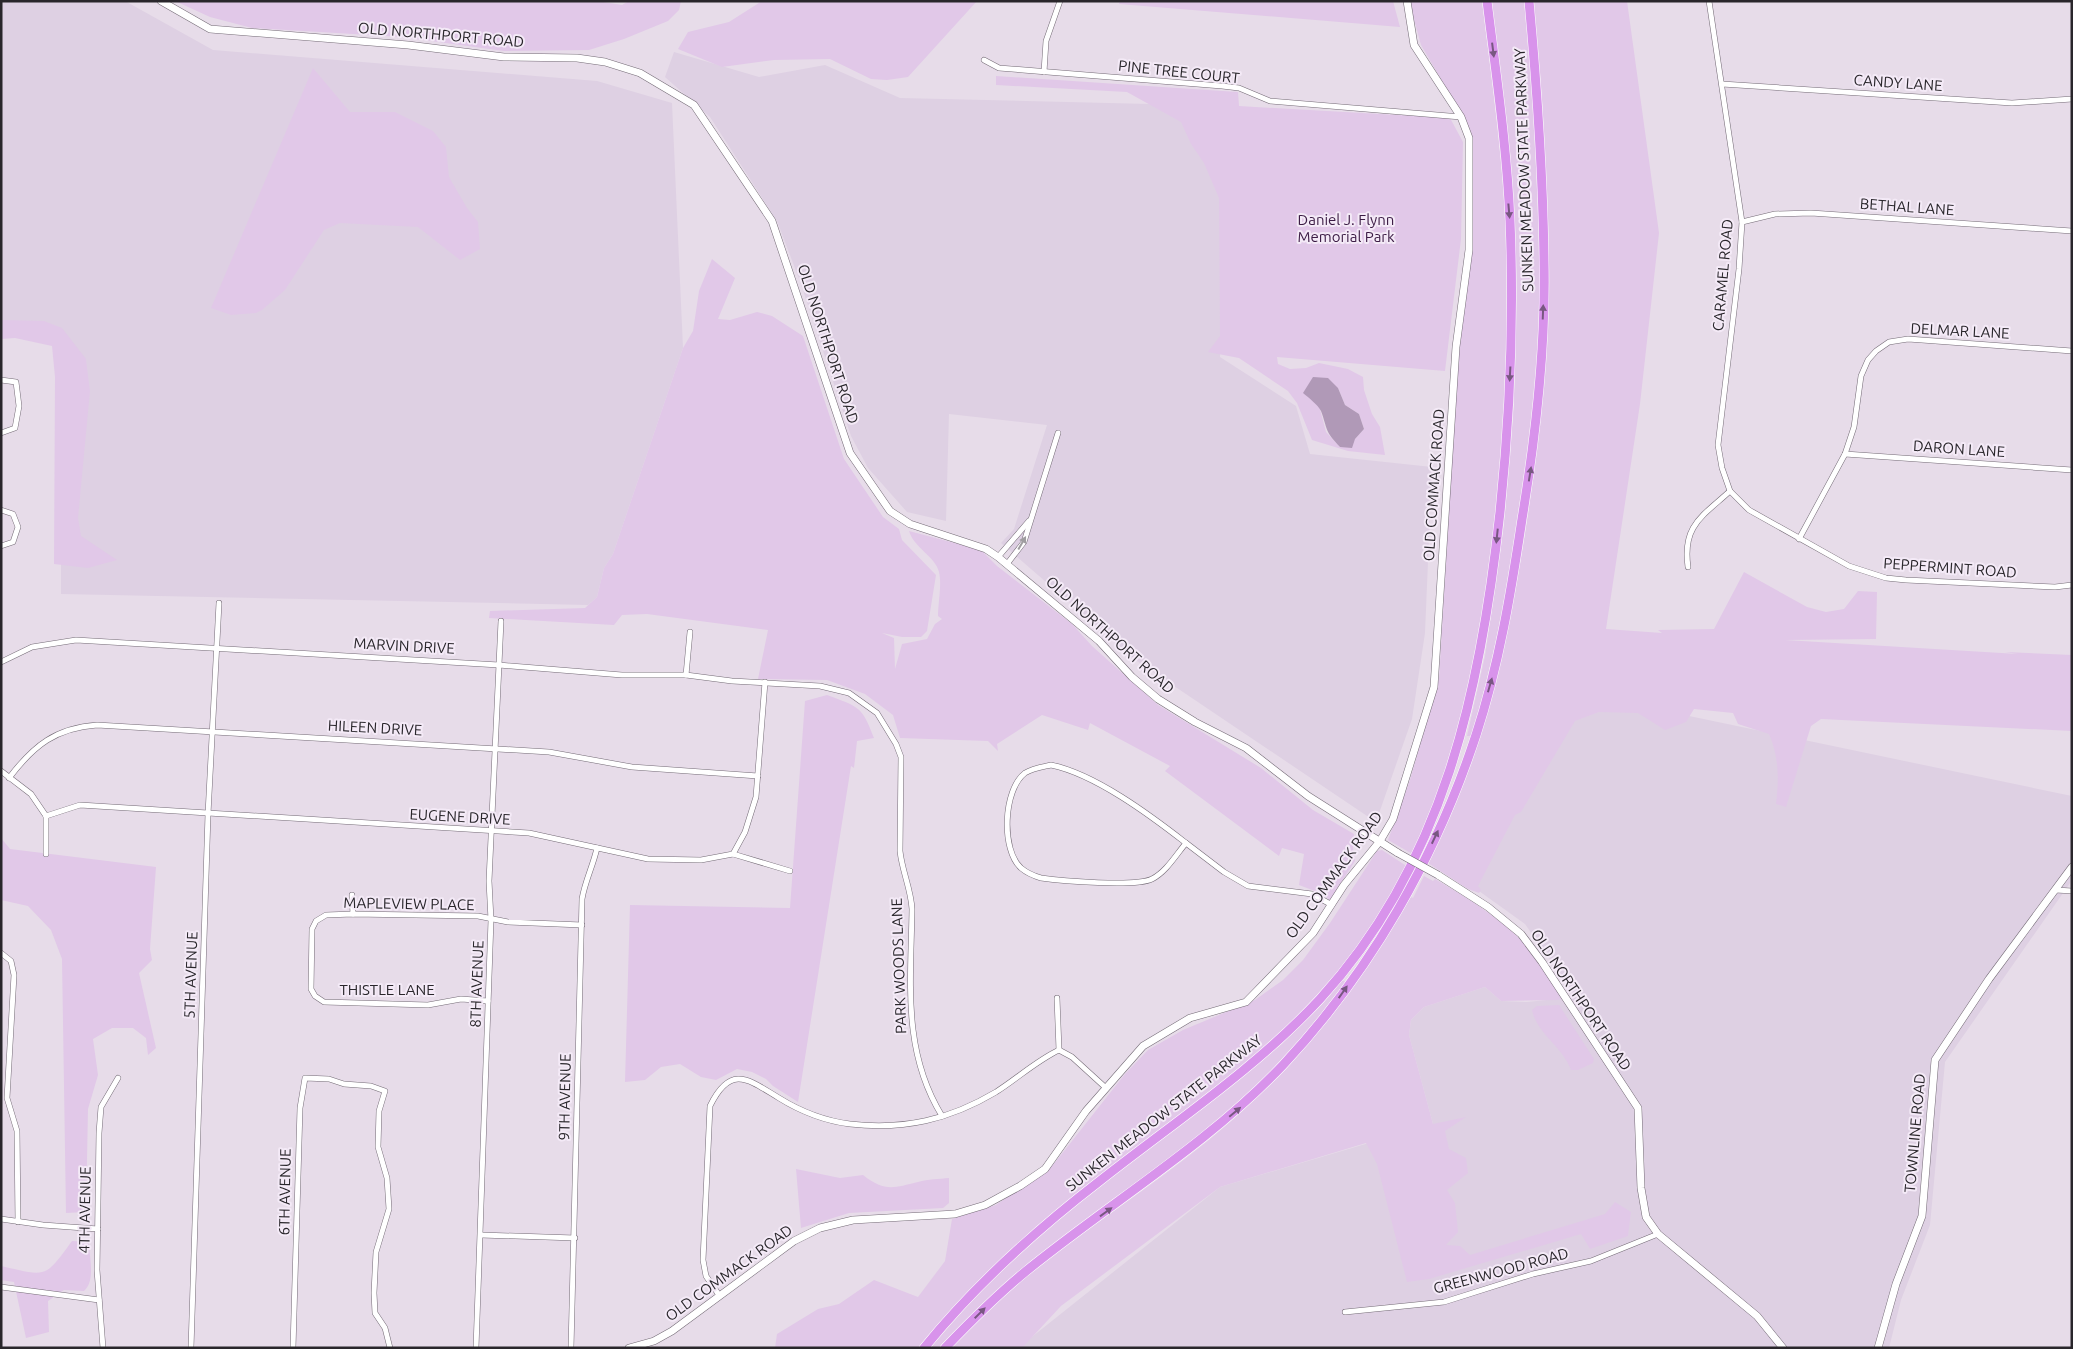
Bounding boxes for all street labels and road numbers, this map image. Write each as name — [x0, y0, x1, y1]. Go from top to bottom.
street label: OLD NORTHPORT ROAD — [357, 19, 525, 50]
street label: SUNKEN MEADOW STATE PARKWAY — [1511, 48, 1536, 292]
street label: PINE TREE COURT — [1118, 57, 1241, 86]
street label: CANDY LANE — [1853, 71, 1943, 94]
street label: BETHAL LANE — [1859, 195, 1955, 218]
street label: CARAMEL ROAD — [1709, 218, 1736, 332]
street label: OLD NORTHPORT ROAD — [795, 262, 862, 426]
street label: DELMAR LANE — [1910, 319, 2010, 342]
street label: OLD COMMACK ROAD — [1420, 408, 1447, 562]
street label: DARON LANE — [1912, 437, 2006, 460]
street label: PEPPERMINT ROAD — [1883, 554, 2017, 581]
street label: OLD NORTHPORT ROAD — [1043, 573, 1178, 697]
street label: MARVIN DRIVE — [353, 634, 455, 657]
street label: HILEEN DRIVE — [327, 717, 423, 738]
street label: EUGENE DRIVE — [409, 805, 511, 828]
street label: OLD COMMACK ROAD — [1282, 808, 1385, 941]
street label: MAPLEVIEW PLACE — [343, 894, 475, 913]
street label: PARK WOODS LANE — [888, 898, 909, 1034]
street label: OLD NORTHPORT ROAD — [1528, 926, 1635, 1074]
street label: 5TH AVENUE — [180, 931, 201, 1019]
street label: 8TH AVENUE — [466, 940, 487, 1028]
street label: THISTLE LANE — [339, 981, 435, 998]
street label: SUNKEN MEADOW STATE PARKWAY — [1062, 1031, 1265, 1194]
street label: 9TH AVENUE — [555, 1053, 574, 1141]
street label: TOWNLINE ROAD — [1901, 1073, 1928, 1193]
street label: 6TH AVENUE — [275, 1148, 294, 1236]
street label: 4TH AVENUE — [75, 1166, 94, 1254]
street label: OLD COMMACK ROAD — [662, 1221, 795, 1324]
street label: GREENWOOD ROAD — [1431, 1244, 1570, 1297]

